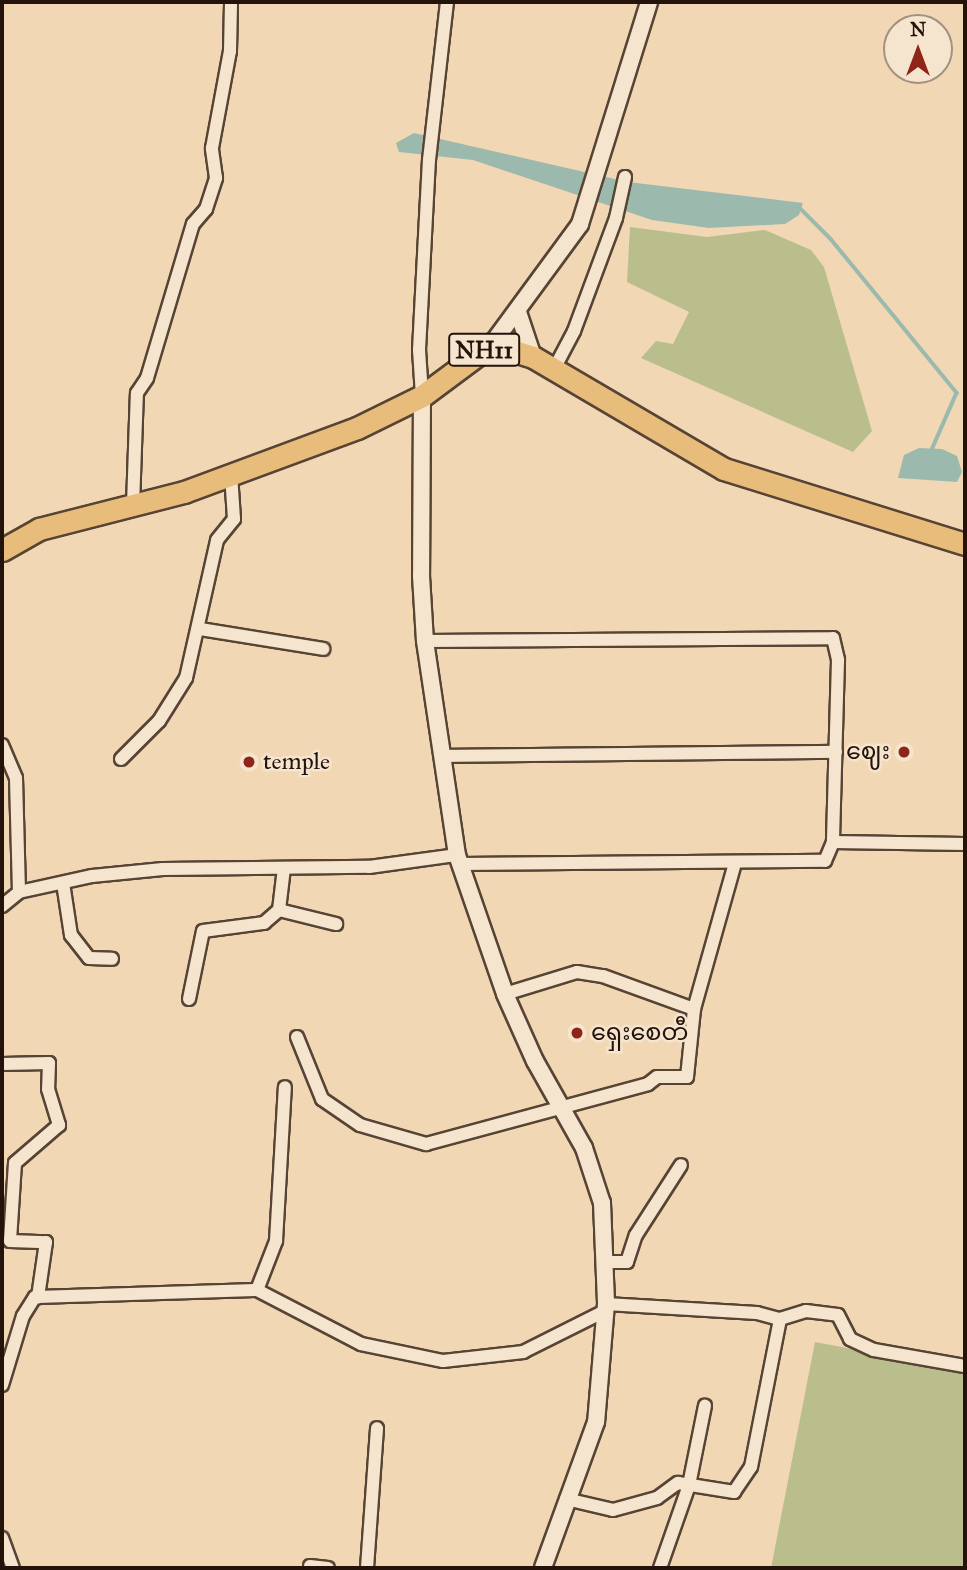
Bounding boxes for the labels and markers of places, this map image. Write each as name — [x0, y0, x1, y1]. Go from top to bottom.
place label: ဈေး — [846, 738, 890, 766]
marker: ဈေး — [896, 744, 912, 760]
place label: temple — [263, 748, 330, 776]
marker: temple — [241, 754, 257, 770]
place label: ရှေးစေတီ — [591, 1019, 688, 1047]
marker: ရှေးစေတီ — [569, 1025, 585, 1041]

